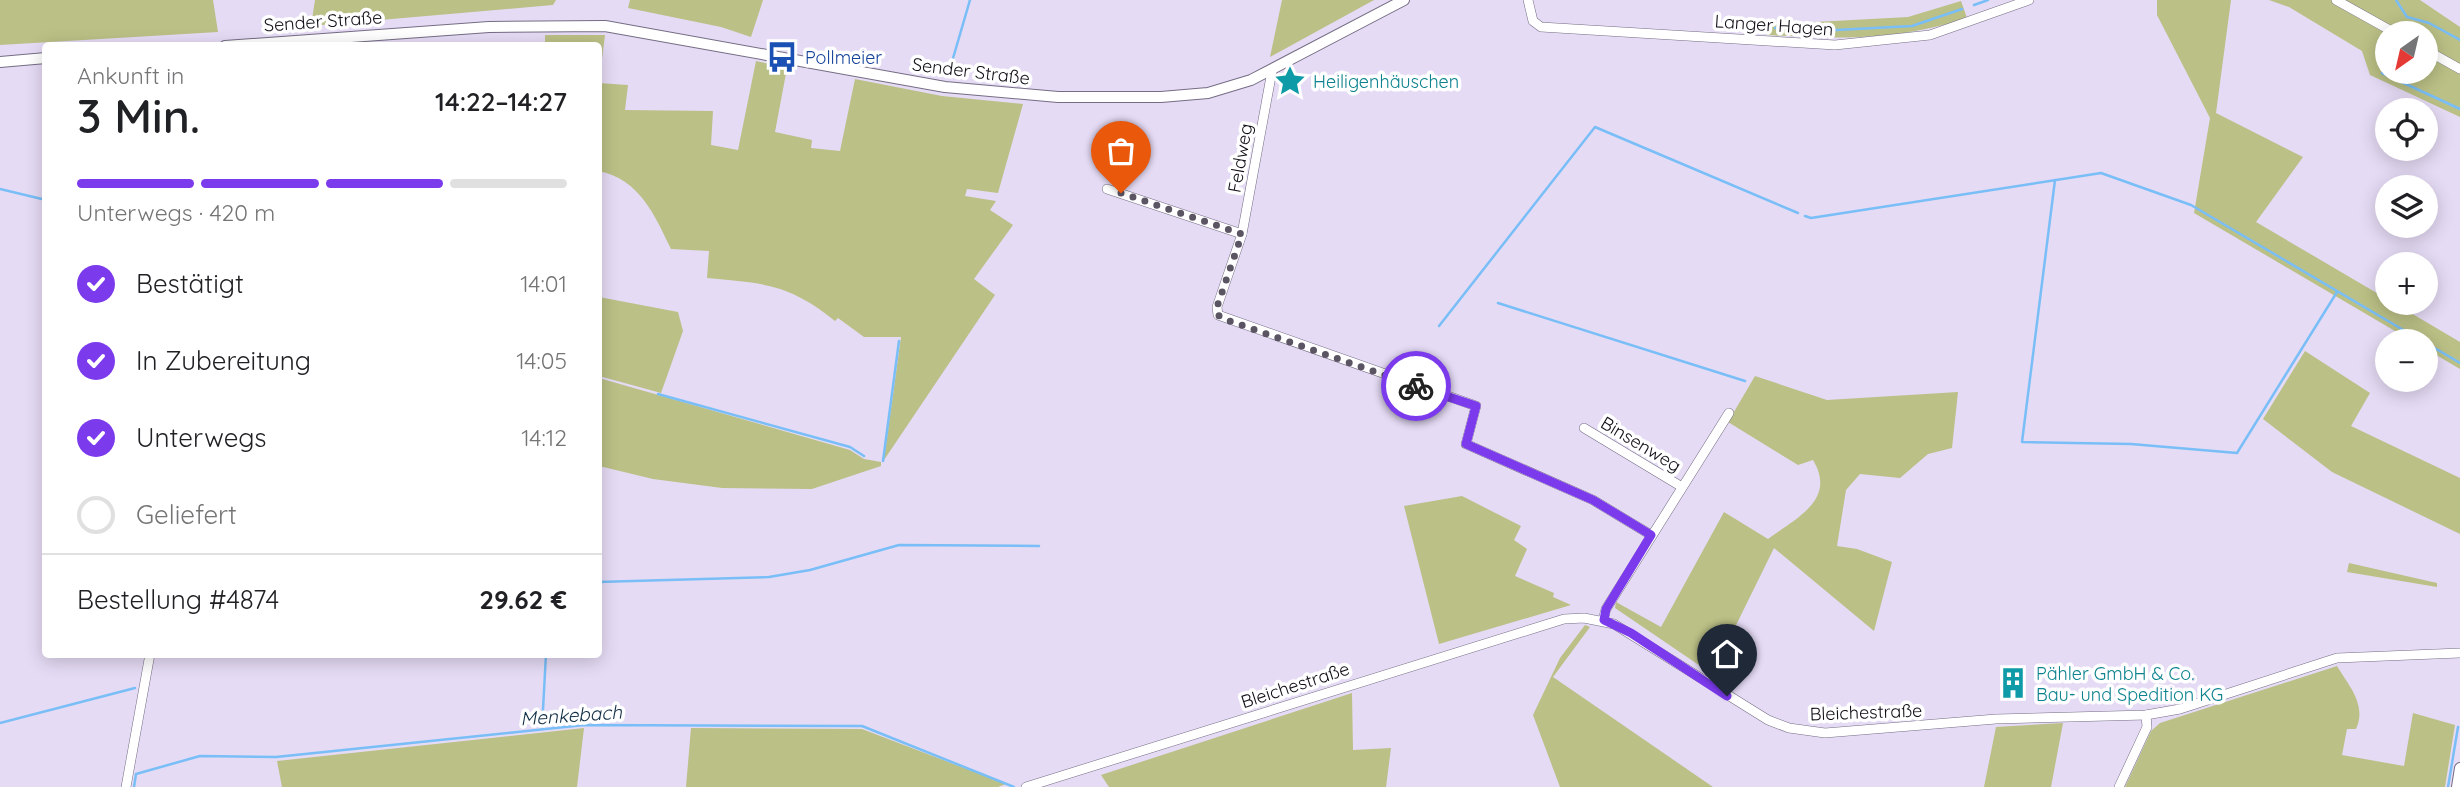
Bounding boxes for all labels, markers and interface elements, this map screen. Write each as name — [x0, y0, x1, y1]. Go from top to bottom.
street label: Sender Straße — [263, 5, 383, 37]
street label: Langer Hagen — [1714, 9, 1834, 41]
north arrow — [2375, 21, 2438, 84]
map controls — [2375, 21, 2438, 392]
bus stop icon: Pollmeier — [765, 40, 799, 74]
place label: Pollmeier — [805, 46, 882, 69]
street label: Sender Straße — [911, 52, 1031, 90]
text: Ankunft in — [77, 61, 184, 90]
place icon: Heiligenhäuschen — [1273, 64, 1307, 98]
place label: Heiligenhäuschen — [1313, 70, 1459, 93]
text: 14:22–14:27 — [435, 85, 567, 118]
text: 3 Min. — [77, 87, 200, 145]
button: locate — [2375, 98, 2438, 161]
pin — [1091, 121, 1151, 193]
street label: Feldweg — [1223, 122, 1257, 194]
icon: bag — [1102, 132, 1140, 170]
button: layers — [2375, 175, 2438, 238]
text: Unterwegs · 420 m — [77, 198, 275, 227]
button: + — [2375, 252, 2438, 315]
icon: check — [77, 265, 115, 303]
text: Bestätigt — [136, 267, 244, 300]
text: 14:01 — [520, 269, 567, 298]
button: − — [2375, 329, 2438, 392]
icon: check — [77, 342, 115, 380]
text: In Zubereitung — [136, 344, 311, 377]
text: 14:05 — [516, 346, 567, 375]
courier — [1381, 351, 1451, 421]
icon: bike — [1397, 367, 1435, 405]
street label: Binsenweg — [1597, 411, 1685, 477]
icon: check — [77, 419, 115, 457]
text: Unterwegs — [136, 421, 267, 454]
text: 14:12 — [521, 423, 567, 452]
text: Geliefert — [136, 498, 237, 531]
text: Bestellung #4874 — [77, 583, 279, 616]
text: 29.62 € — [479, 583, 567, 616]
pin — [1697, 624, 1757, 696]
icon: home — [1708, 635, 1746, 673]
street label: Bleichestraße — [1238, 657, 1352, 713]
place label: Pähler GmbH & Co. Bau- und Spedition KG — [2036, 662, 2223, 706]
building icon: Pähler GmbH & Co. Bau- und Spedition KG — [1996, 666, 2030, 700]
water label: Menkebach — [519, 699, 624, 731]
street label: Bleichestraße — [1809, 699, 1923, 725]

